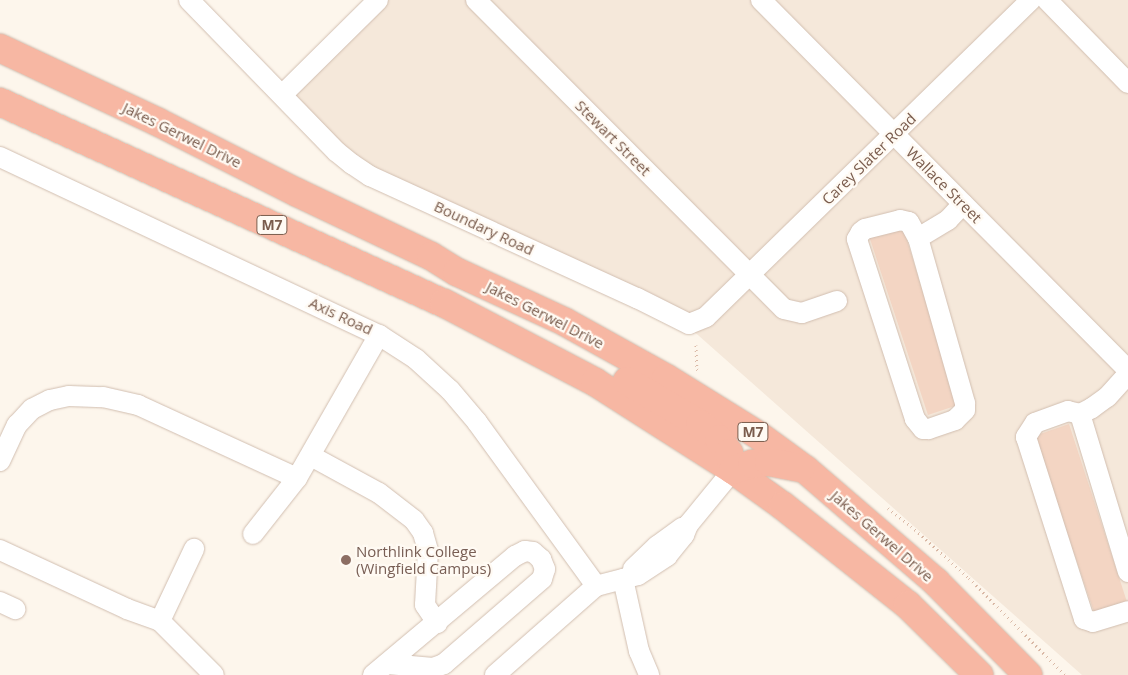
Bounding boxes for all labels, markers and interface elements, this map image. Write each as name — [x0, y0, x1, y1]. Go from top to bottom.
street label: Stewart Street — [572, 97, 654, 179]
street label: Jakes Gerwel Drive — [120, 99, 244, 171]
street label: Carey Slater Road — [818, 110, 920, 208]
street label: Wallace Street — [902, 143, 986, 227]
street label: Boundary Road — [431, 197, 537, 259]
road number: M7 — [256, 214, 288, 236]
street label: Jakes Gerwel Drive — [483, 278, 607, 352]
street label: Axis Road — [306, 293, 376, 339]
road number: M7 — [737, 421, 769, 444]
street label: Jakes Gerwel Drive — [827, 487, 937, 585]
place label: Northlink College (Wingfield Campus) — [356, 542, 491, 577]
marker: Northlink College (Wingfield Campus) — [340, 554, 352, 566]

